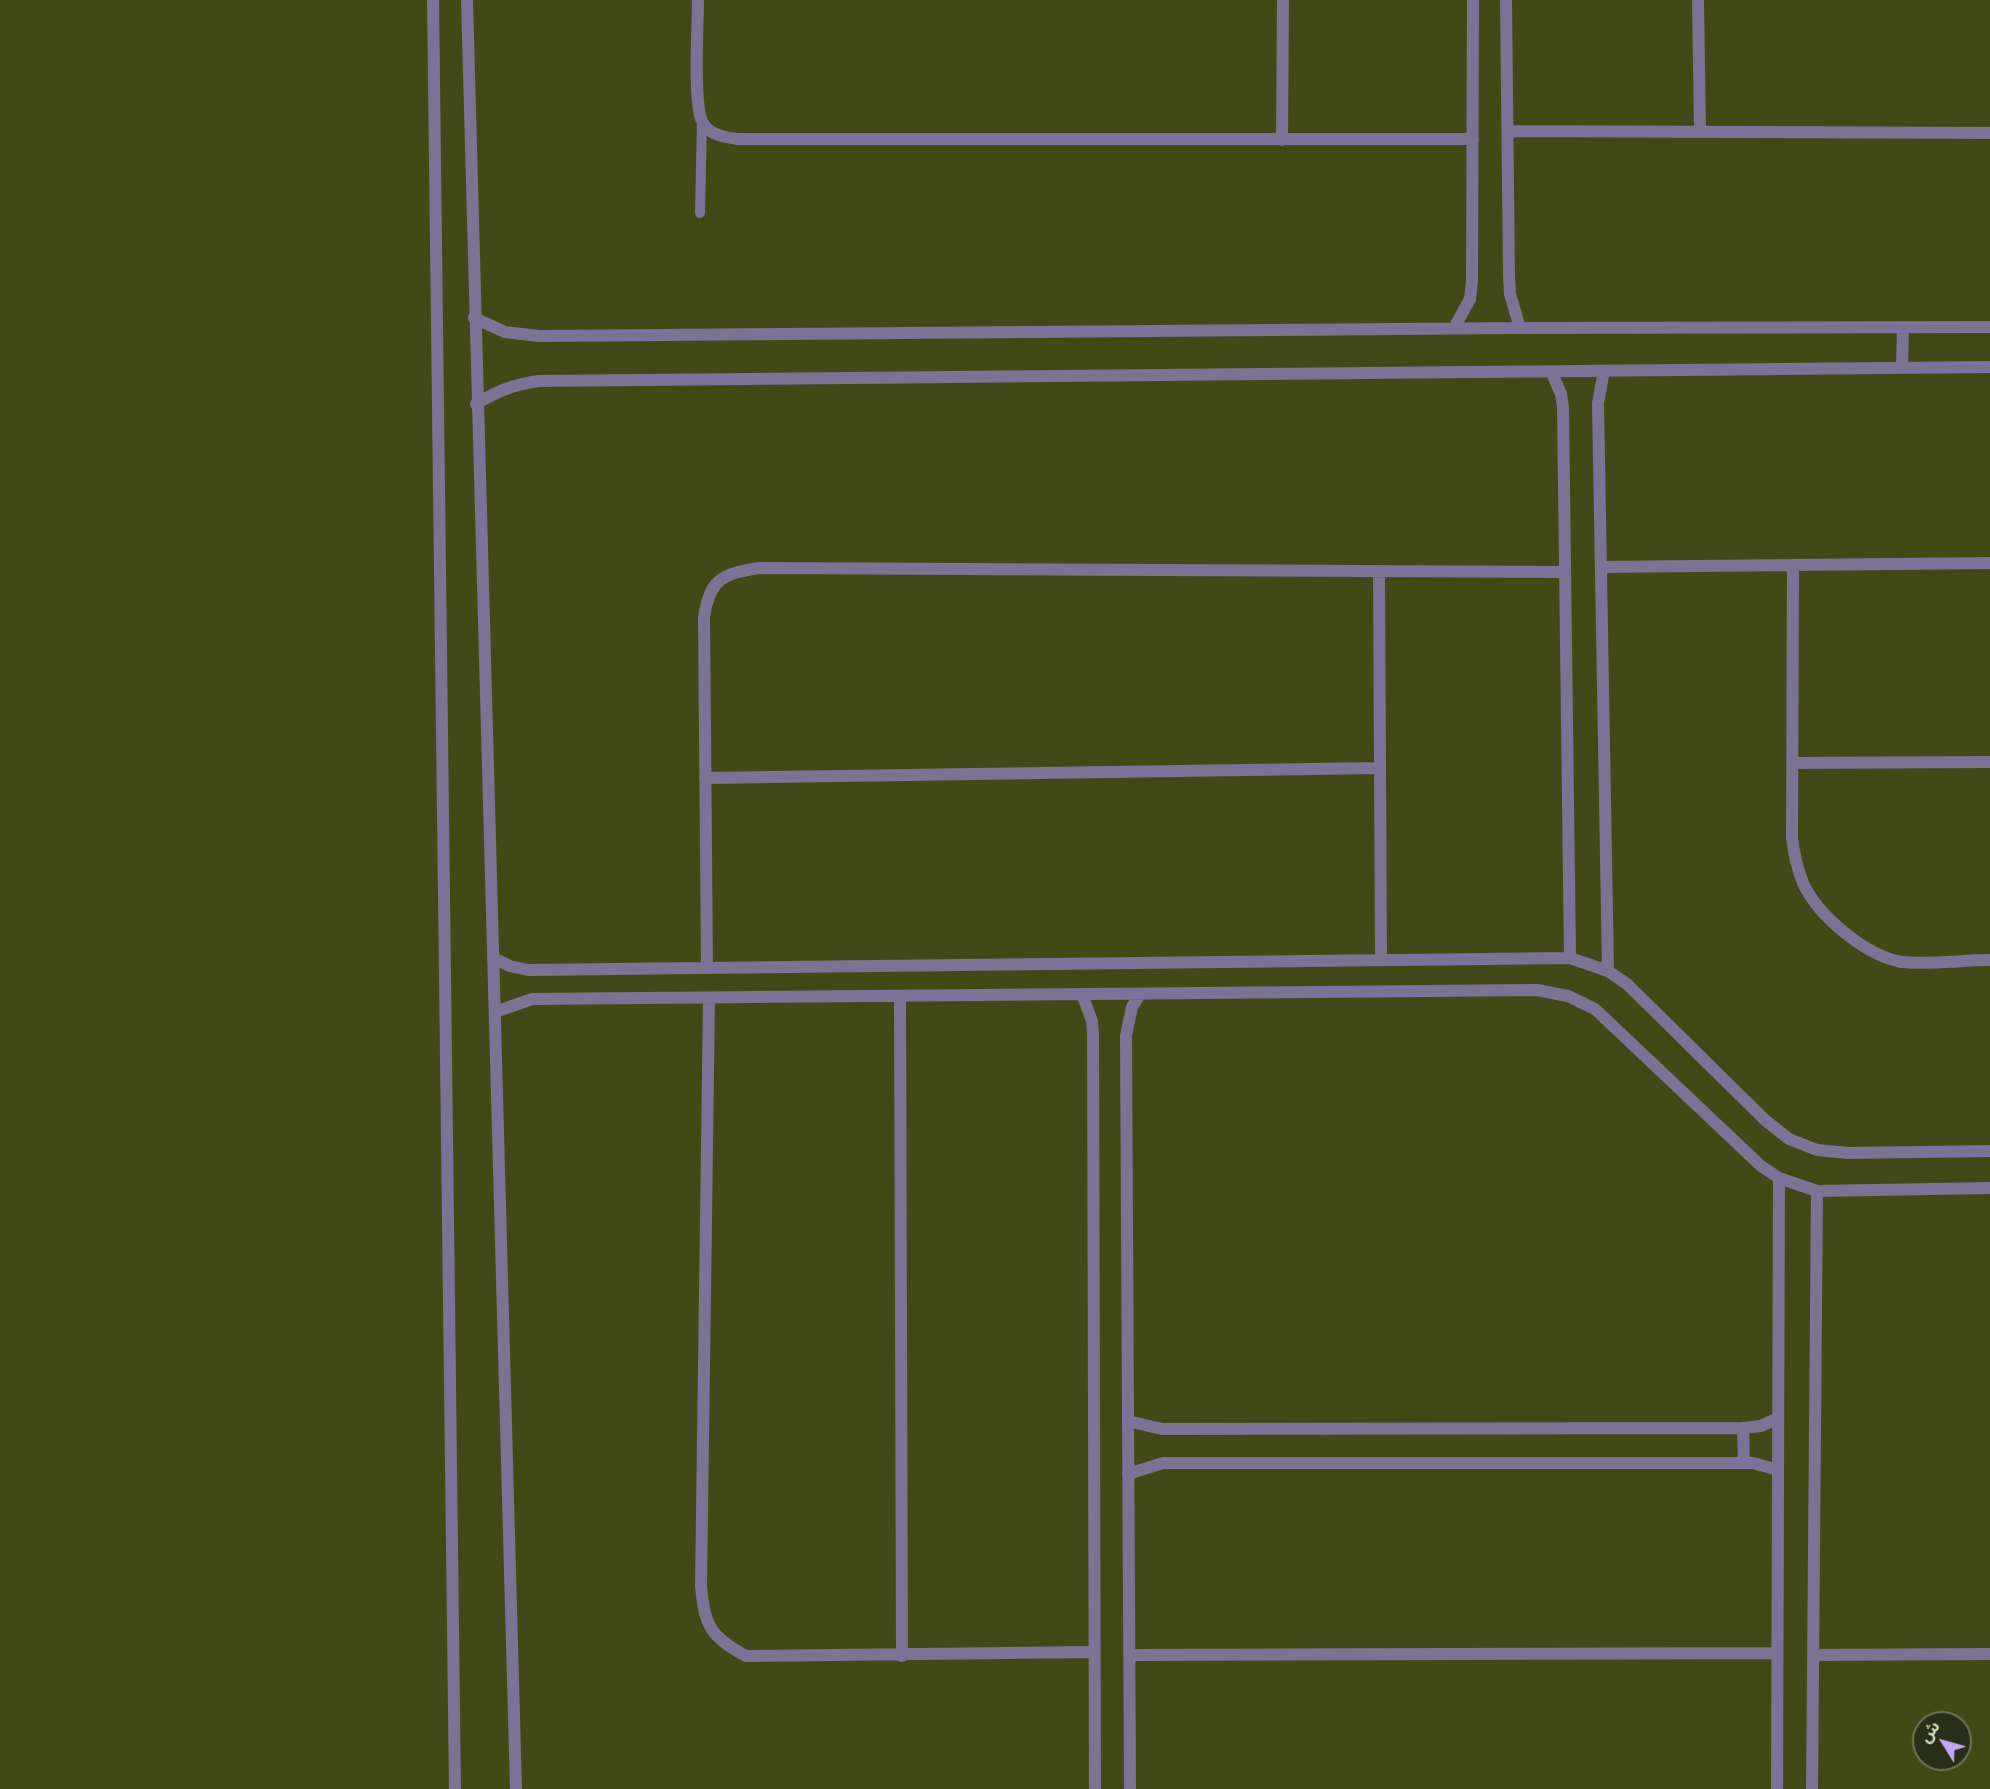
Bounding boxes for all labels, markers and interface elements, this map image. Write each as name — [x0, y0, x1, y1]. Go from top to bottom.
north arrow — [1912, 1711, 1972, 1771]
text: ش — [1915, 1717, 1944, 1746]

